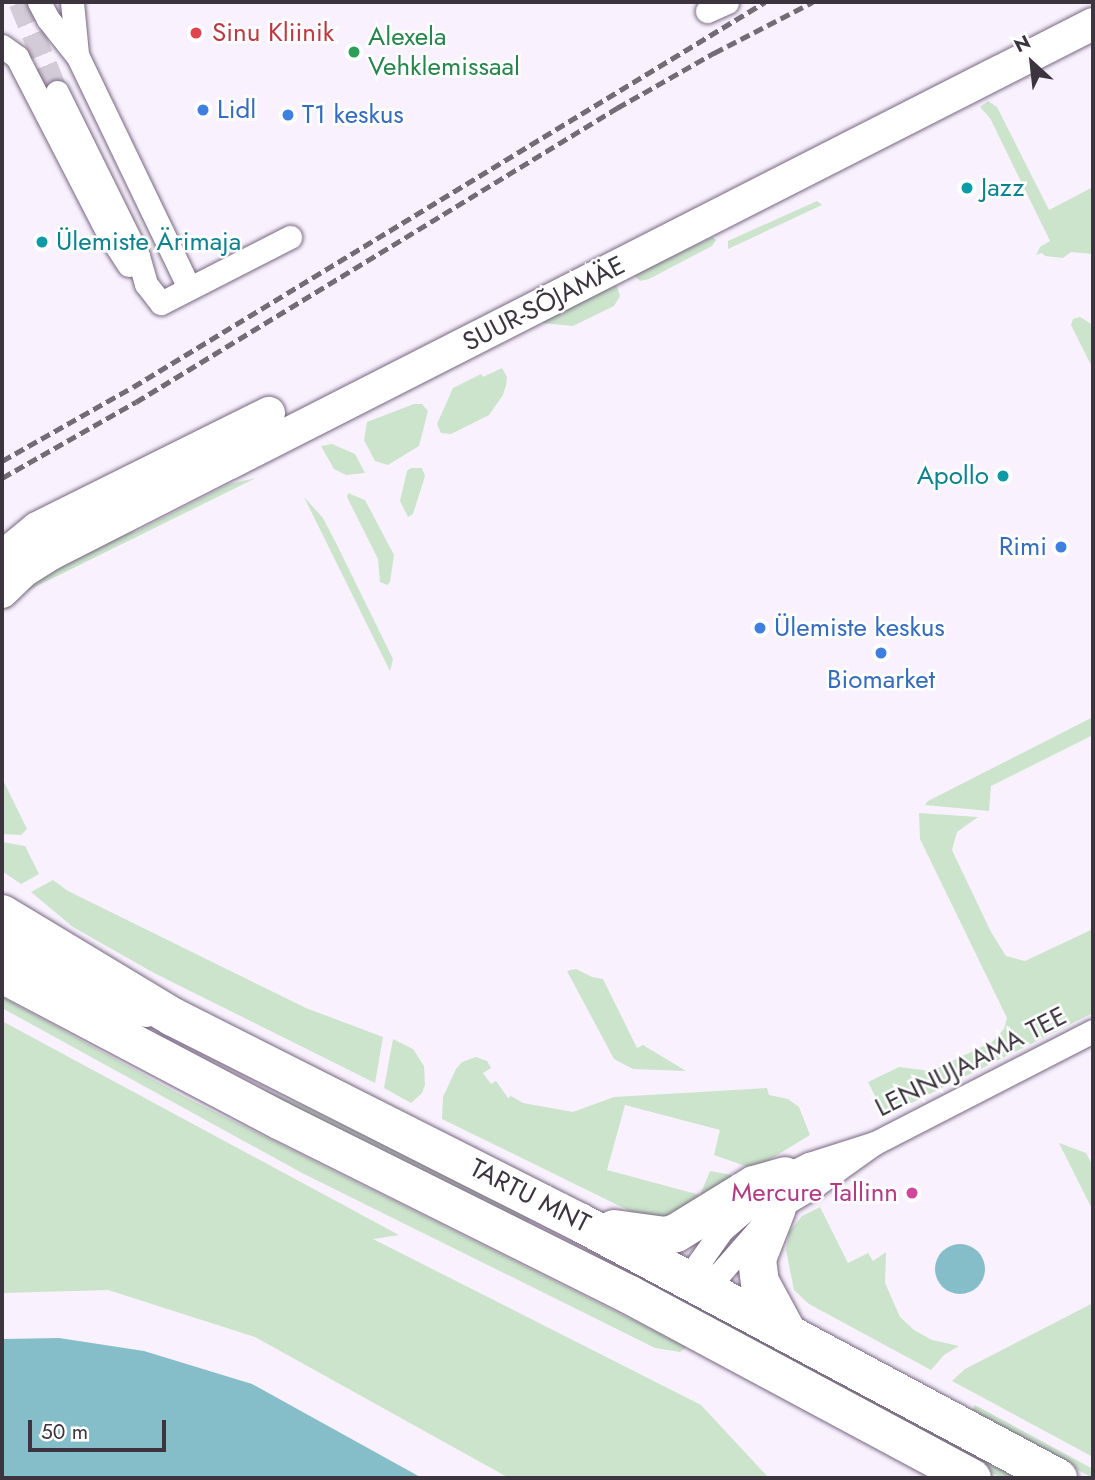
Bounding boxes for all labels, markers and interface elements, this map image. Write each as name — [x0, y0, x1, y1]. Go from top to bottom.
place label: Sinu Kliinik — [212, 17, 334, 49]
place label: Alexela Vehklemissaal — [368, 21, 520, 82]
marker: Sinu Kliinik — [186, 23, 206, 43]
north arrow — [997, 28, 1067, 98]
text: N — [1009, 28, 1035, 59]
marker: Alexela Vehklemissaal — [346, 44, 362, 60]
place label: Lidl — [217, 94, 256, 126]
place label: T1 keskus — [302, 99, 404, 131]
marker: Lidl — [195, 102, 211, 118]
marker: T1 keskus — [280, 107, 296, 123]
place label: Jazz — [981, 172, 1024, 204]
marker: Jazz — [959, 180, 975, 196]
place label: Ülemiste Ärimaja — [56, 226, 241, 258]
marker: Ülemiste Ärimaja — [34, 234, 50, 250]
street label: SUUR-SÕJAMÄE — [458, 250, 630, 358]
place label: Apollo — [917, 460, 989, 492]
marker: Apollo — [995, 468, 1011, 484]
place label: Rimi — [999, 531, 1047, 563]
marker: Rimi — [1053, 539, 1069, 555]
place label: Ülemiste keskus — [774, 612, 945, 644]
marker: Ülemiste keskus — [752, 620, 768, 636]
marker: Biomarket — [873, 645, 889, 661]
place label: Biomarket — [827, 664, 935, 696]
street label: LENNUJAAMA TEE — [870, 1000, 1072, 1124]
street label: TARTU MNT — [465, 1152, 595, 1240]
place label: Mercure Tallinn — [731, 1177, 898, 1209]
marker: Mercure Tallinn — [904, 1185, 920, 1201]
scale bar — [32, 1406, 170, 1450]
text: 50 m — [41, 1417, 88, 1447]

